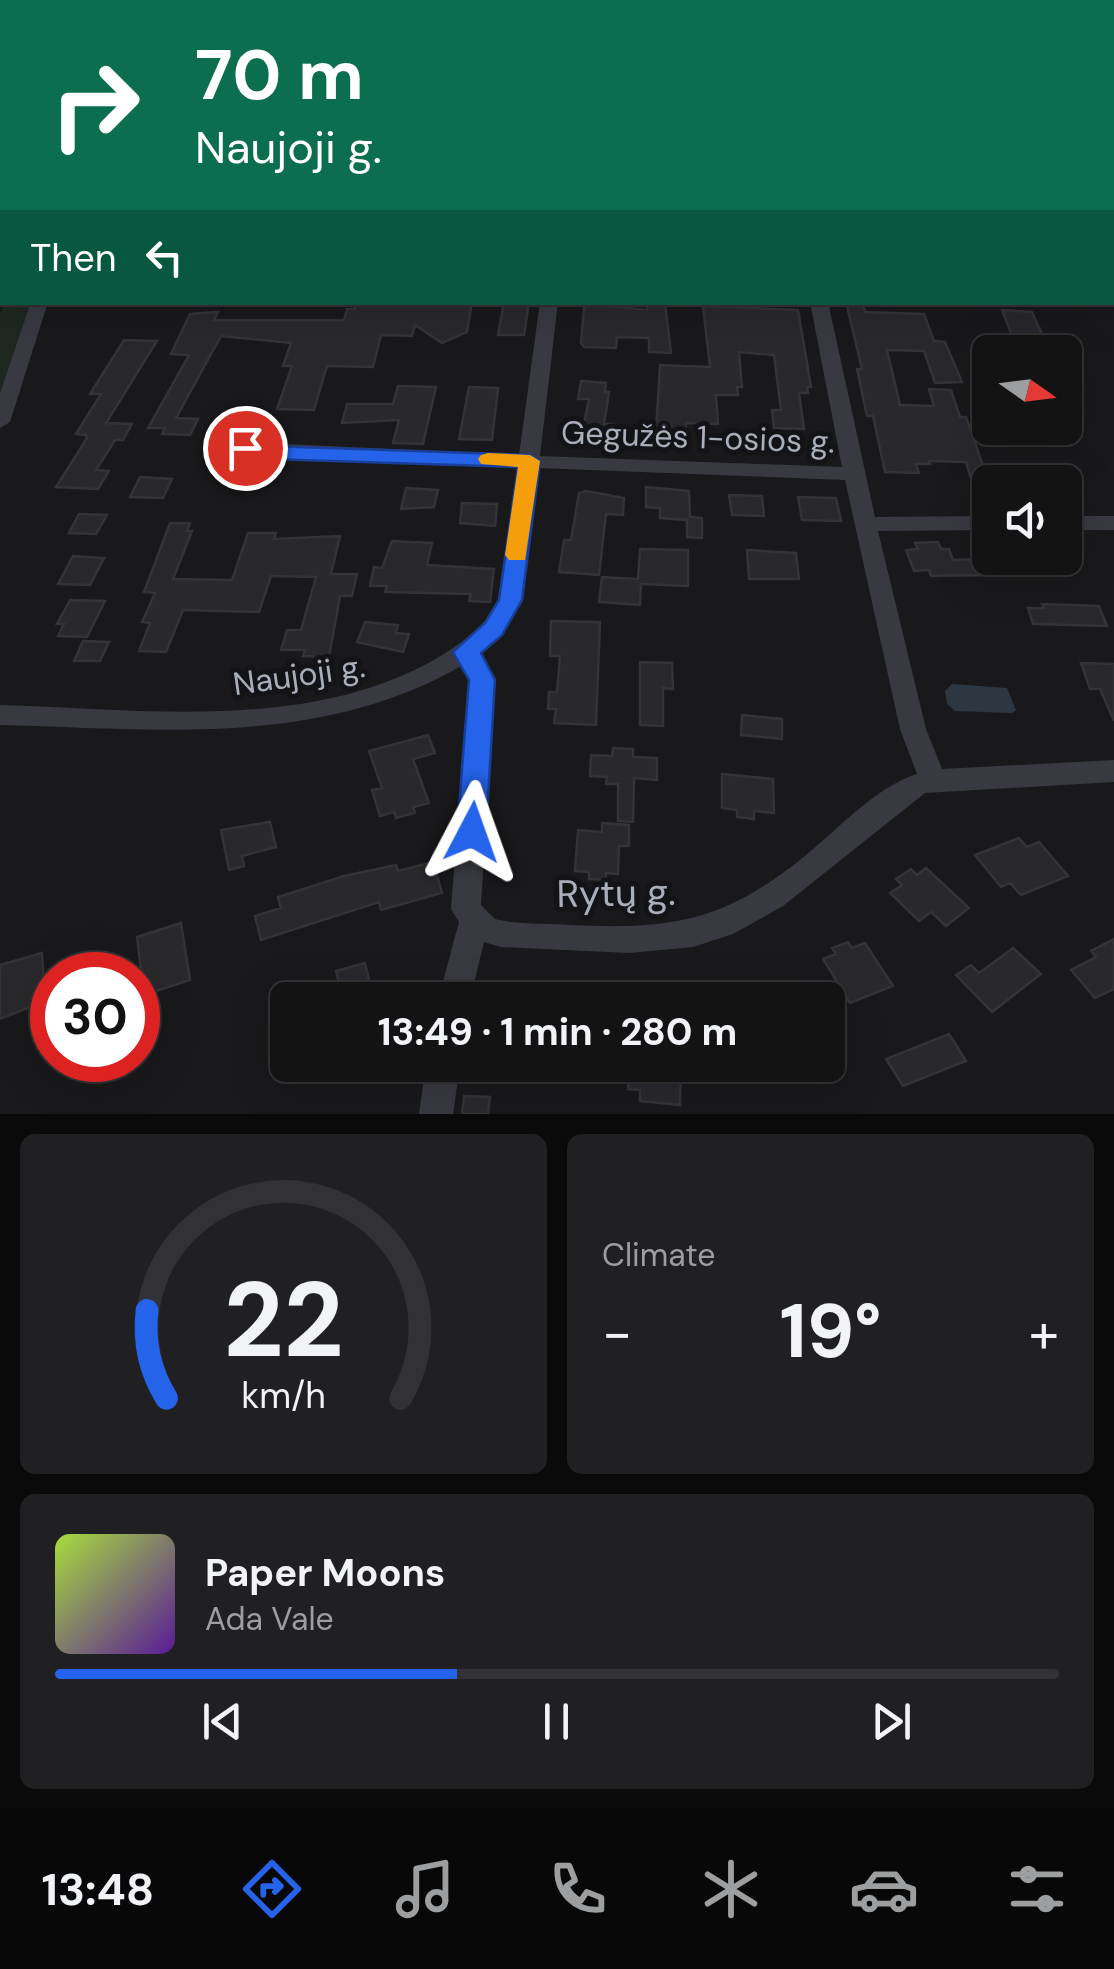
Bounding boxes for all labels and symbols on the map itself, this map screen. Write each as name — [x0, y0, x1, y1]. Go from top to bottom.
north arrow — [972, 335, 1082, 445]
pin — [203, 406, 288, 491]
street label: Gegužės 1-osios g. — [560, 411, 836, 463]
street label: Naujoji g. — [230, 645, 368, 705]
position arrow — [420, 780, 524, 884]
street label: Rytų g. — [556, 867, 676, 919]
speed limit sign: 30 — [30, 952, 160, 1082]

